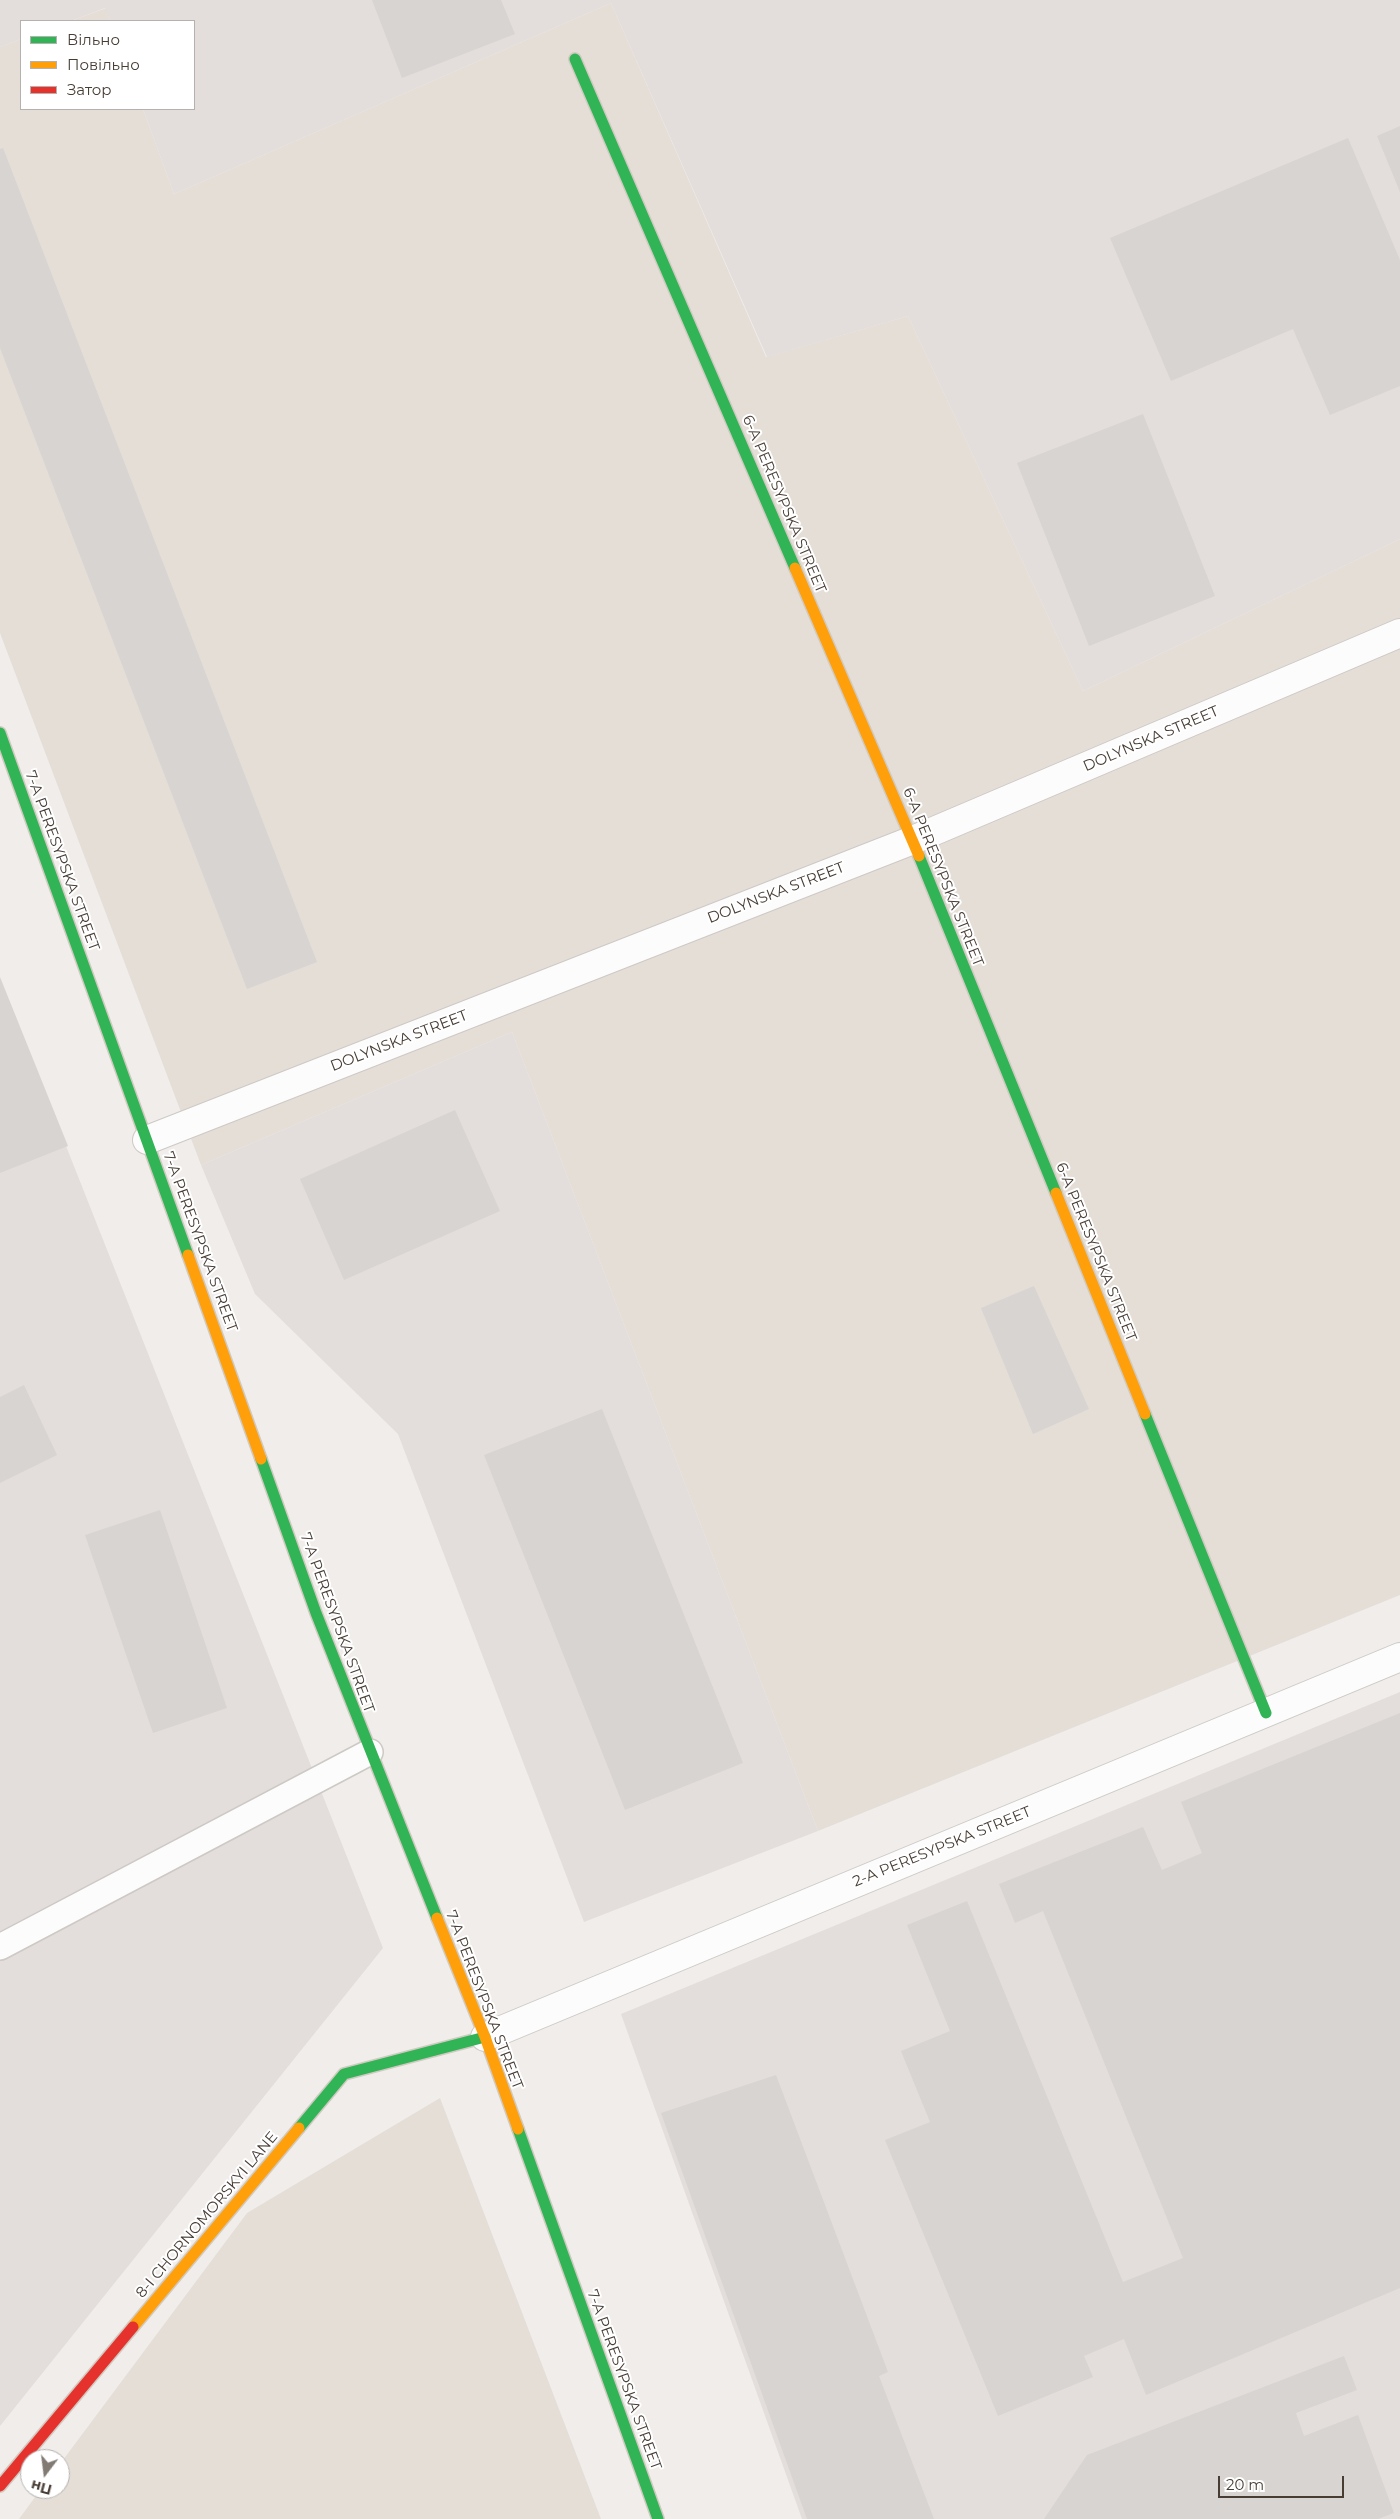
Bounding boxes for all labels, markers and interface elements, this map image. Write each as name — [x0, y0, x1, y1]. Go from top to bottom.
legend — [20, 20, 195, 110]
text: Вільно — [67, 30, 120, 49]
text: Повільно — [67, 55, 140, 74]
text: Затор — [67, 80, 112, 99]
street label: 6-A PERESYPSKA STREET — [738, 412, 830, 596]
street label: DOLYNSKA STREET — [1080, 702, 1222, 776]
street label: 7-A PERESYPSKA STREET — [21, 769, 103, 953]
street label: 6-A PERESYPSKA STREET — [899, 785, 987, 969]
street label: DOLYNSKA STREET — [705, 859, 847, 927]
street label: DOLYNSKA STREET — [328, 1007, 470, 1075]
street label: 7-A PERESYPSKA STREET — [159, 1150, 241, 1334]
street label: 6-A PERESYPSKA STREET — [1052, 1160, 1140, 1344]
street label: 7-A PERESYPSKA STREET — [296, 1531, 378, 1715]
street label: 2-A PERESYPSKA STREET — [850, 1803, 1034, 1891]
street label: 7-A PERESYPSKA STREET — [442, 1908, 526, 2092]
street label: 8-I CHORNOMORSKYI LANE — [132, 2128, 282, 2302]
street label: 7-A PERESYPSKA STREET — [583, 2288, 665, 2472]
north arrow — [20, 2449, 70, 2499]
scale bar — [1220, 2466, 1346, 2498]
text: 20 m — [1226, 2475, 1264, 2494]
text: Пн — [29, 2476, 54, 2499]

